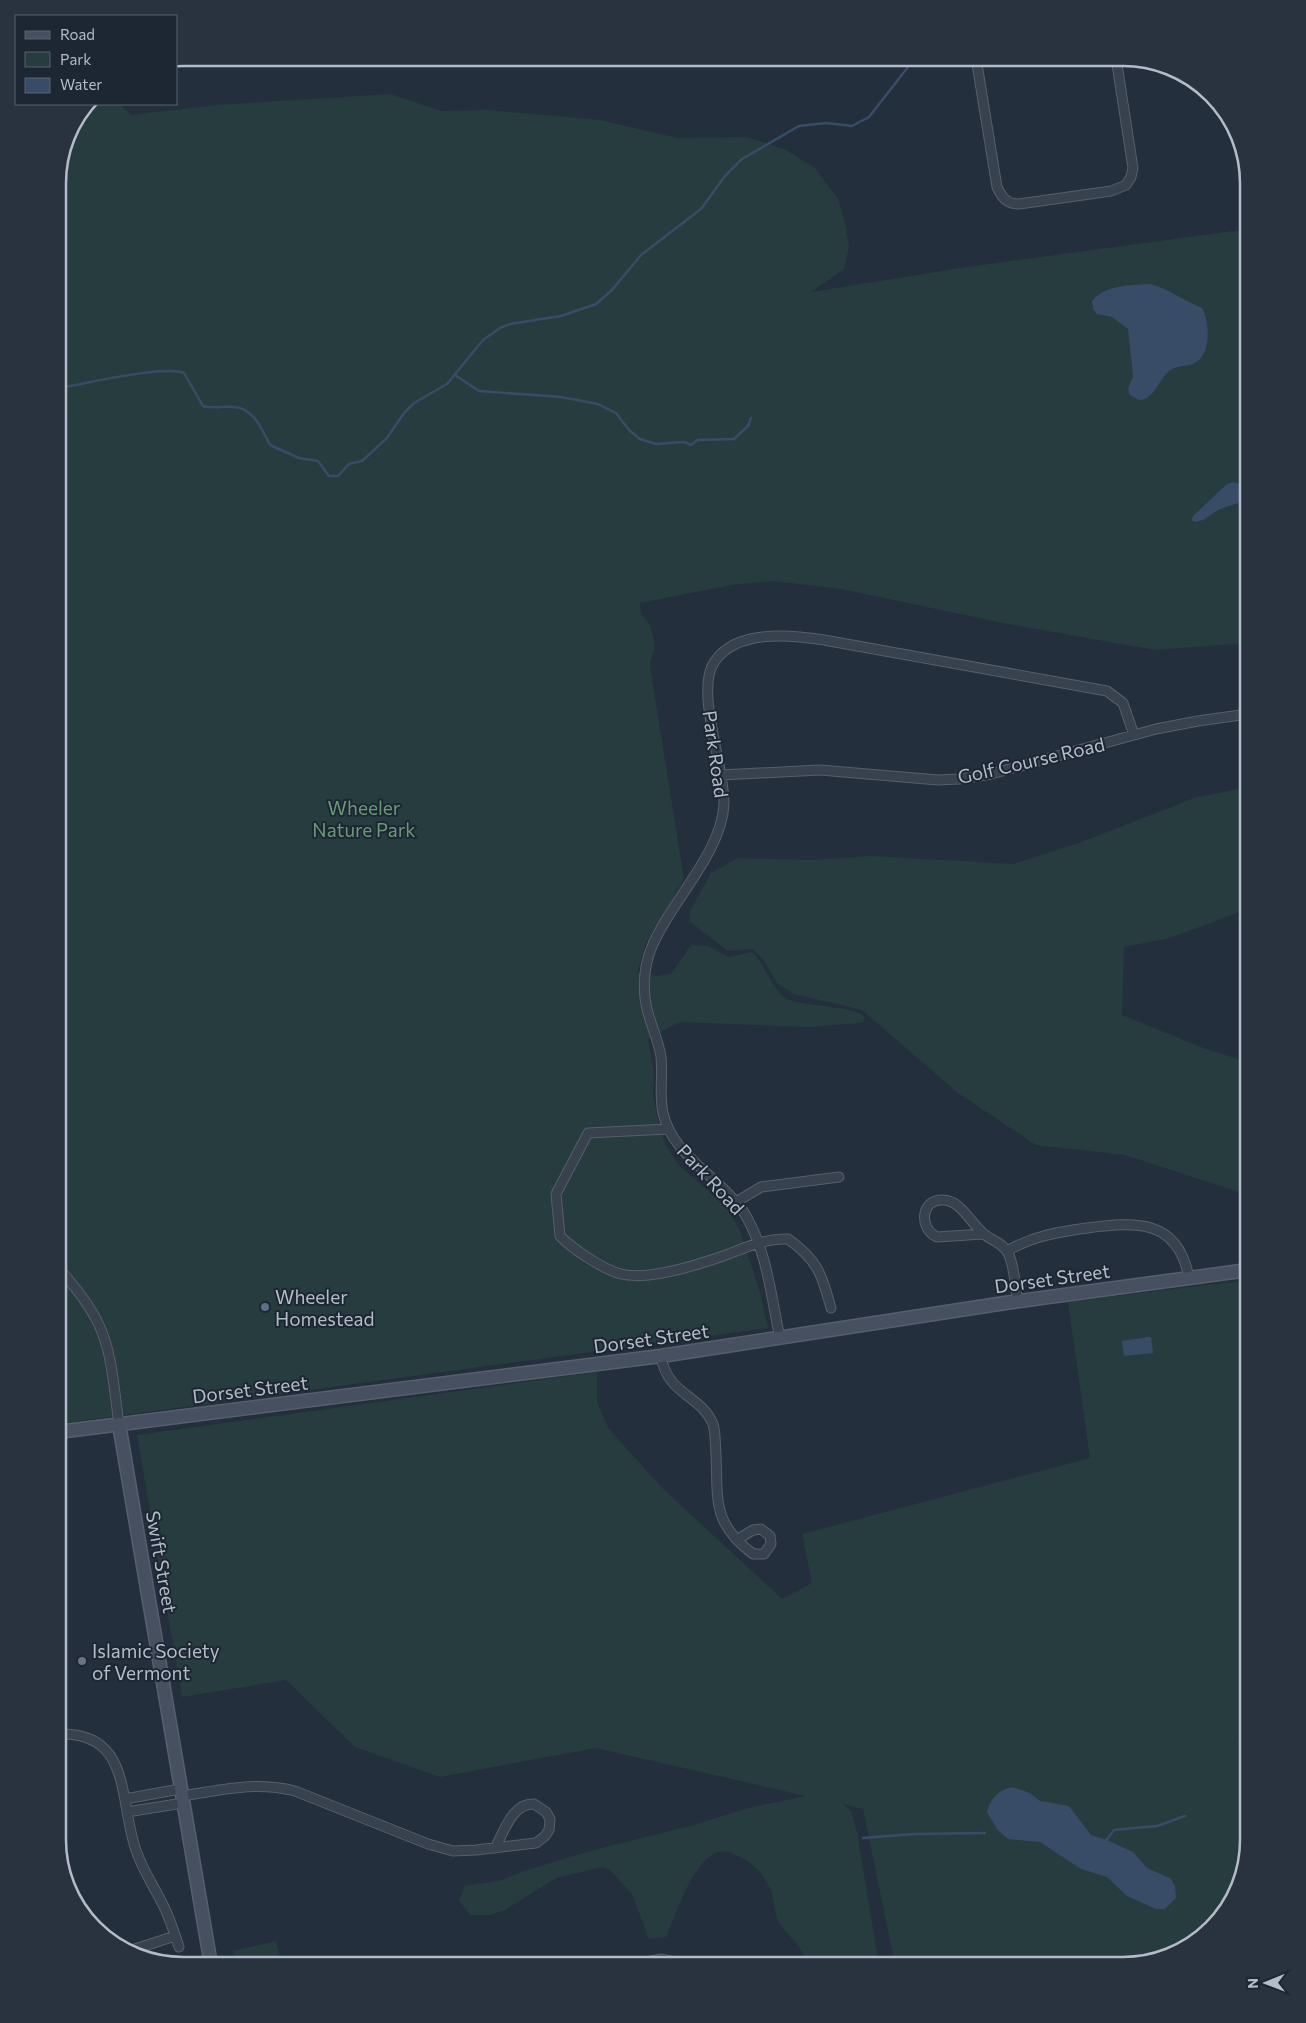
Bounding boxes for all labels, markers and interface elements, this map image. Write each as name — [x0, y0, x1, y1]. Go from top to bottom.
legend — [15, 15, 178, 105]
text: Road — [60, 25, 95, 43]
text: Park — [60, 50, 91, 68]
text: Water — [60, 75, 102, 93]
street label: Park Road — [699, 709, 733, 799]
street label: Golf Course Road — [955, 732, 1107, 788]
park label: Wheeler Nature Park — [312, 796, 416, 841]
street label: Park Road — [673, 1139, 749, 1219]
street label: Dorset Street — [993, 1258, 1111, 1297]
place label: Wheeler Homestead — [275, 1285, 374, 1330]
marker: Wheeler Homestead — [259, 1301, 271, 1313]
street label: Dorset Street — [592, 1318, 710, 1357]
street label: Dorset Street — [191, 1370, 309, 1407]
street label: Swift Street — [142, 1509, 182, 1615]
place label: Islamic Society of Vermont — [92, 1639, 220, 1684]
marker: Islamic Society of Vermont — [76, 1655, 88, 1667]
north arrow — [1241, 1958, 1291, 2008]
text: N — [1244, 1978, 1261, 1989]

